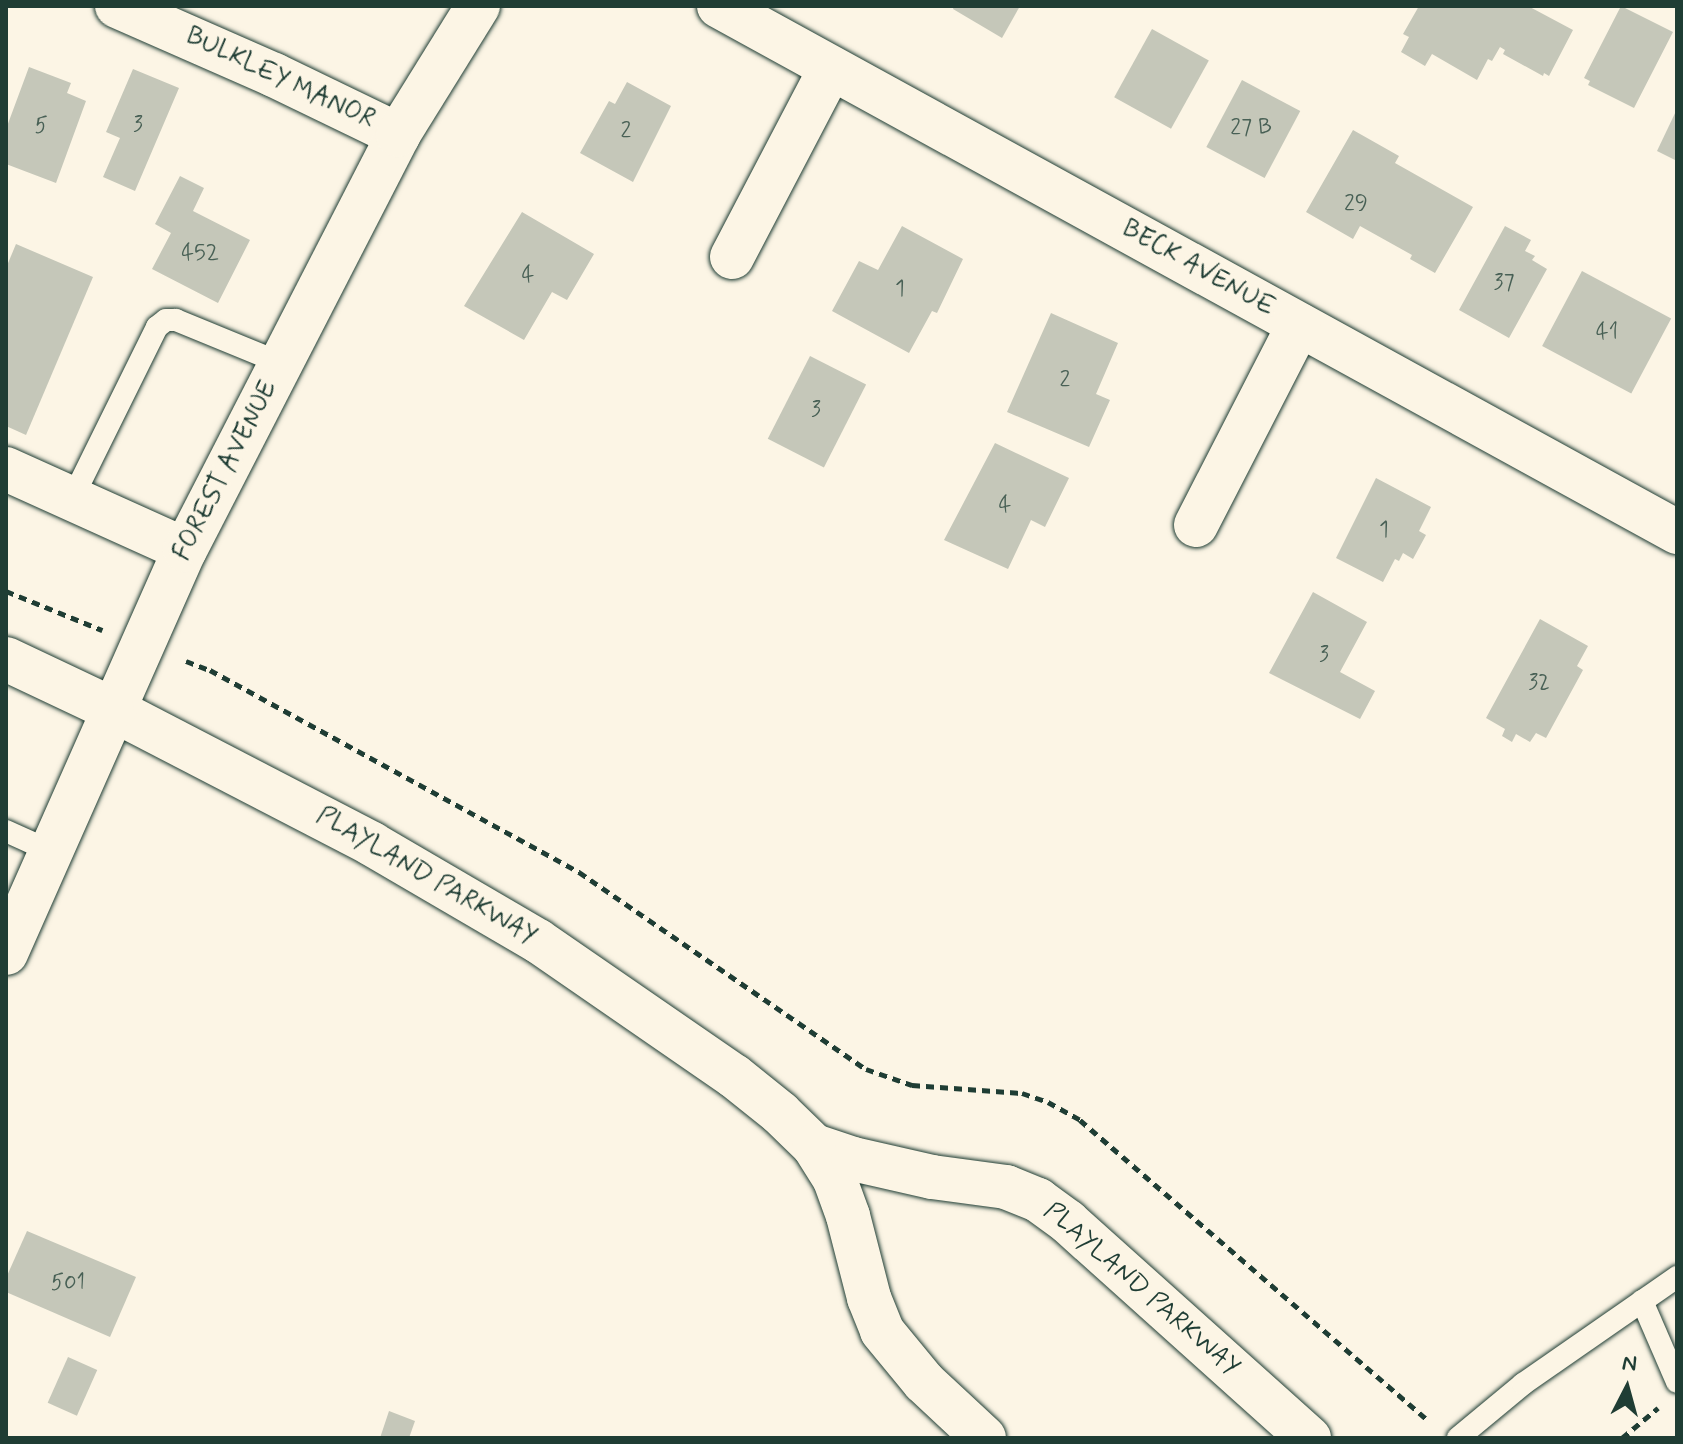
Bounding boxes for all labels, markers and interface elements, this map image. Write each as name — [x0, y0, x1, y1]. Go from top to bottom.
street label: BULKLEY MANOR — [178, 20, 382, 138]
house number: 3 — [133, 113, 143, 139]
house number: 5 — [34, 114, 48, 140]
house number: 27 B — [1230, 116, 1272, 142]
house number: 2 — [621, 119, 631, 145]
house number: 29 — [1344, 192, 1368, 218]
street label: BECK AVENUE — [1116, 214, 1280, 324]
house number: 452 — [181, 241, 219, 267]
house number: 4 — [522, 263, 534, 289]
house number: 37 — [1493, 271, 1515, 297]
house number: 1 — [895, 277, 905, 303]
house number: 41 — [1596, 320, 1618, 346]
house number: 2 — [1060, 368, 1070, 394]
street label: FOREST AVENUE — [166, 374, 286, 568]
house number: 3 — [811, 398, 821, 424]
house number: 4 — [999, 493, 1011, 519]
house number: 1 — [1379, 518, 1389, 544]
house number: 3 — [1319, 643, 1329, 669]
house number: 32 — [1528, 671, 1550, 697]
street label: PLAYLAND PARKWAY — [310, 801, 542, 953]
street label: PLAYLAND PARKWAY — [1037, 1196, 1245, 1384]
house number: 501 — [51, 1271, 85, 1297]
north arrow — [1587, 1348, 1667, 1428]
text: N — [1621, 1349, 1638, 1379]

